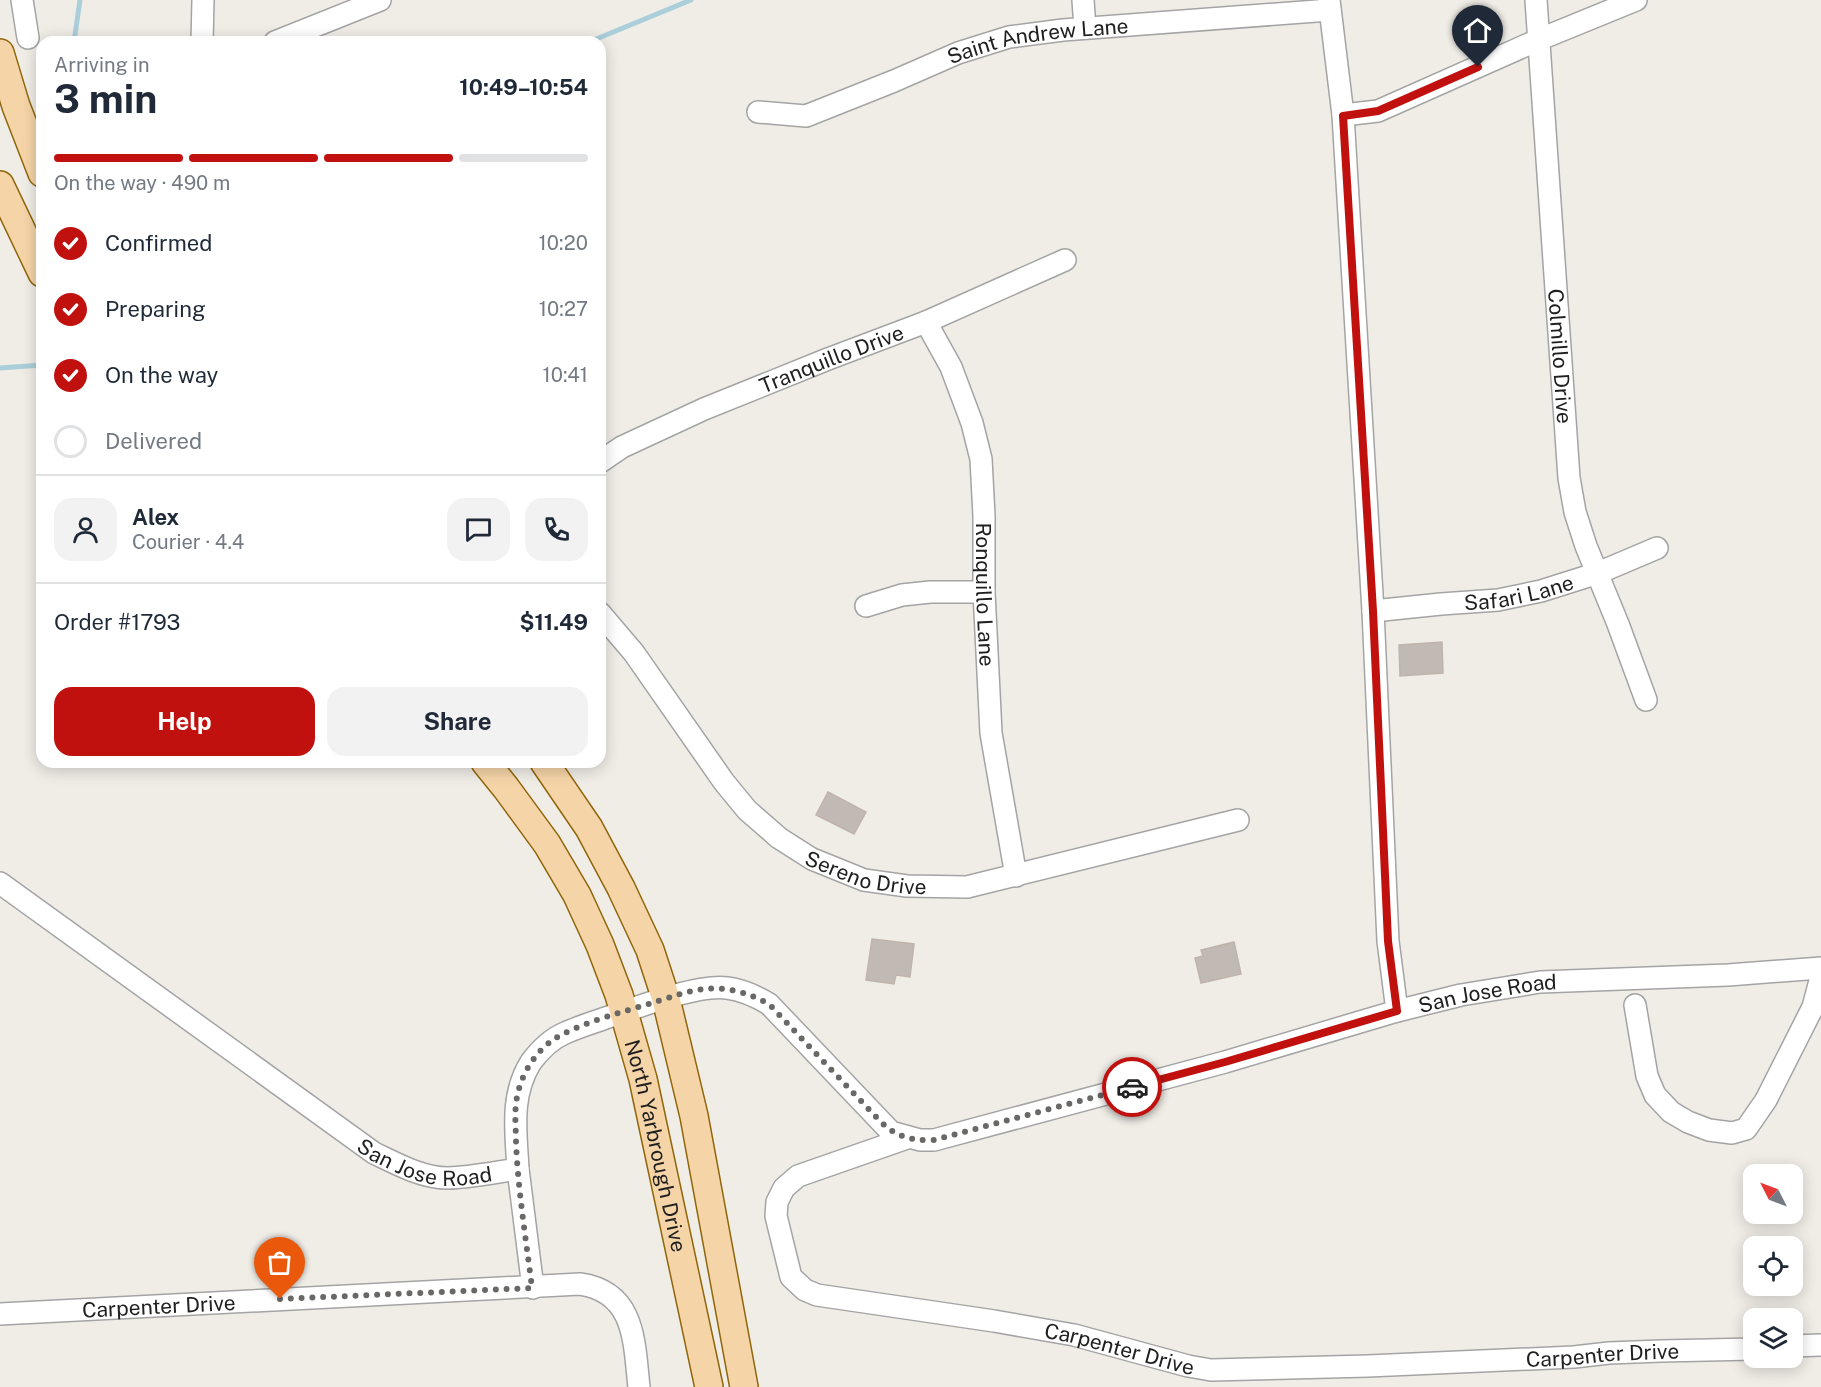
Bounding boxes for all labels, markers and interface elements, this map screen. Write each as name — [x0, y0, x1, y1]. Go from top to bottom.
pin — [1452, 5, 1503, 67]
street label: Saint Andrew Lane — [943, 13, 1129, 69]
icon: home — [1461, 14, 1494, 47]
text: Arriving in — [54, 53, 149, 77]
text: 10:49–10:54 — [459, 74, 588, 100]
text: 3 min — [54, 76, 157, 122]
text: On the way · 490 m — [54, 171, 230, 195]
icon: check — [54, 227, 87, 260]
text: Confirmed — [105, 230, 212, 256]
text: 10:20 — [539, 231, 588, 255]
street label: Colmillo Drive — [1543, 288, 1578, 424]
icon: check — [54, 293, 87, 326]
text: Preparing — [105, 296, 206, 322]
text: 10:27 — [539, 297, 588, 321]
street label: Tranquillo Drive — [756, 319, 907, 398]
icon: check — [54, 359, 87, 392]
text: On the way — [105, 362, 218, 388]
text: 10:41 — [543, 363, 588, 387]
text: Delivered — [105, 428, 202, 454]
button: person — [54, 498, 117, 561]
button: chat — [447, 498, 510, 561]
button: phone — [525, 498, 588, 561]
text: Alex — [132, 504, 179, 530]
street label: Ronquillo Lane — [971, 522, 1000, 667]
text: Courier · 4.4 — [132, 530, 244, 554]
street label: Safari Lane — [1463, 569, 1576, 615]
text: Order #1793 — [54, 609, 180, 635]
text: $11.49 — [519, 609, 588, 635]
button: Help — [54, 687, 315, 756]
button: Share — [327, 687, 588, 756]
street label: Sereno Drive — [802, 845, 927, 899]
street label: San Jose Road — [1416, 969, 1557, 1018]
street label: North Yarbrough Drive — [620, 1037, 692, 1254]
courier — [1102, 1057, 1162, 1117]
icon: car — [1116, 1071, 1149, 1104]
street label: San Jose Road — [353, 1133, 494, 1191]
north arrow — [1743, 1164, 1803, 1224]
map controls — [1743, 1164, 1803, 1368]
button: locate — [1743, 1236, 1803, 1296]
pin — [254, 1237, 305, 1299]
icon: bag — [263, 1246, 296, 1279]
street label: Carpenter Drive — [81, 1289, 236, 1322]
button: layers — [1743, 1308, 1803, 1368]
street label: Carpenter Drive — [1043, 1318, 1196, 1379]
street label: Carpenter Drive — [1525, 1338, 1680, 1372]

